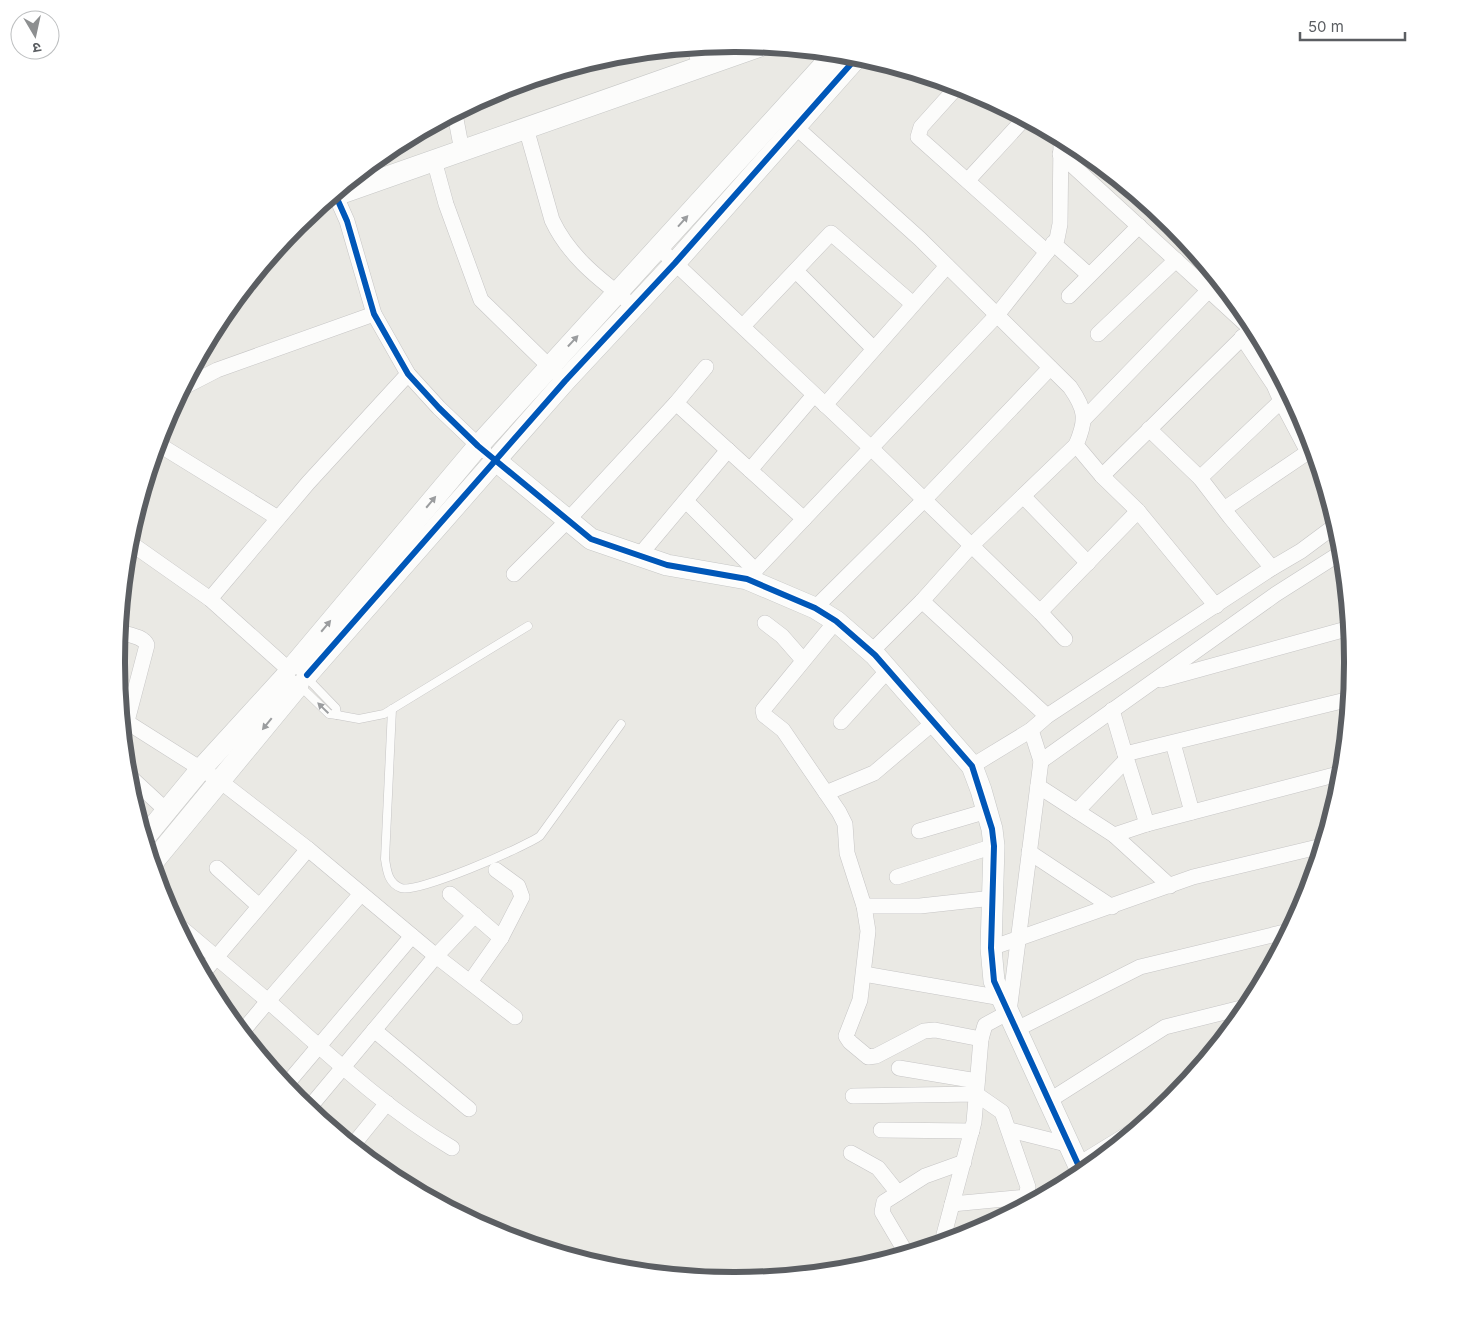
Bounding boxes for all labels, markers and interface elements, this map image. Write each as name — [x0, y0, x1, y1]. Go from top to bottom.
north arrow — [10, 10, 60, 60]
scale bar — [1300, 10, 1405, 42]
text: 50 m — [1308, 17, 1344, 36]
text: उ — [31, 39, 42, 57]
one-way arrow — [677, 215, 688, 227]
one-way arrow — [567, 335, 579, 347]
one-way arrow — [425, 496, 436, 509]
one-way arrow — [321, 620, 332, 633]
one-way arrow — [317, 702, 329, 714]
one-way arrow — [261, 717, 272, 730]

